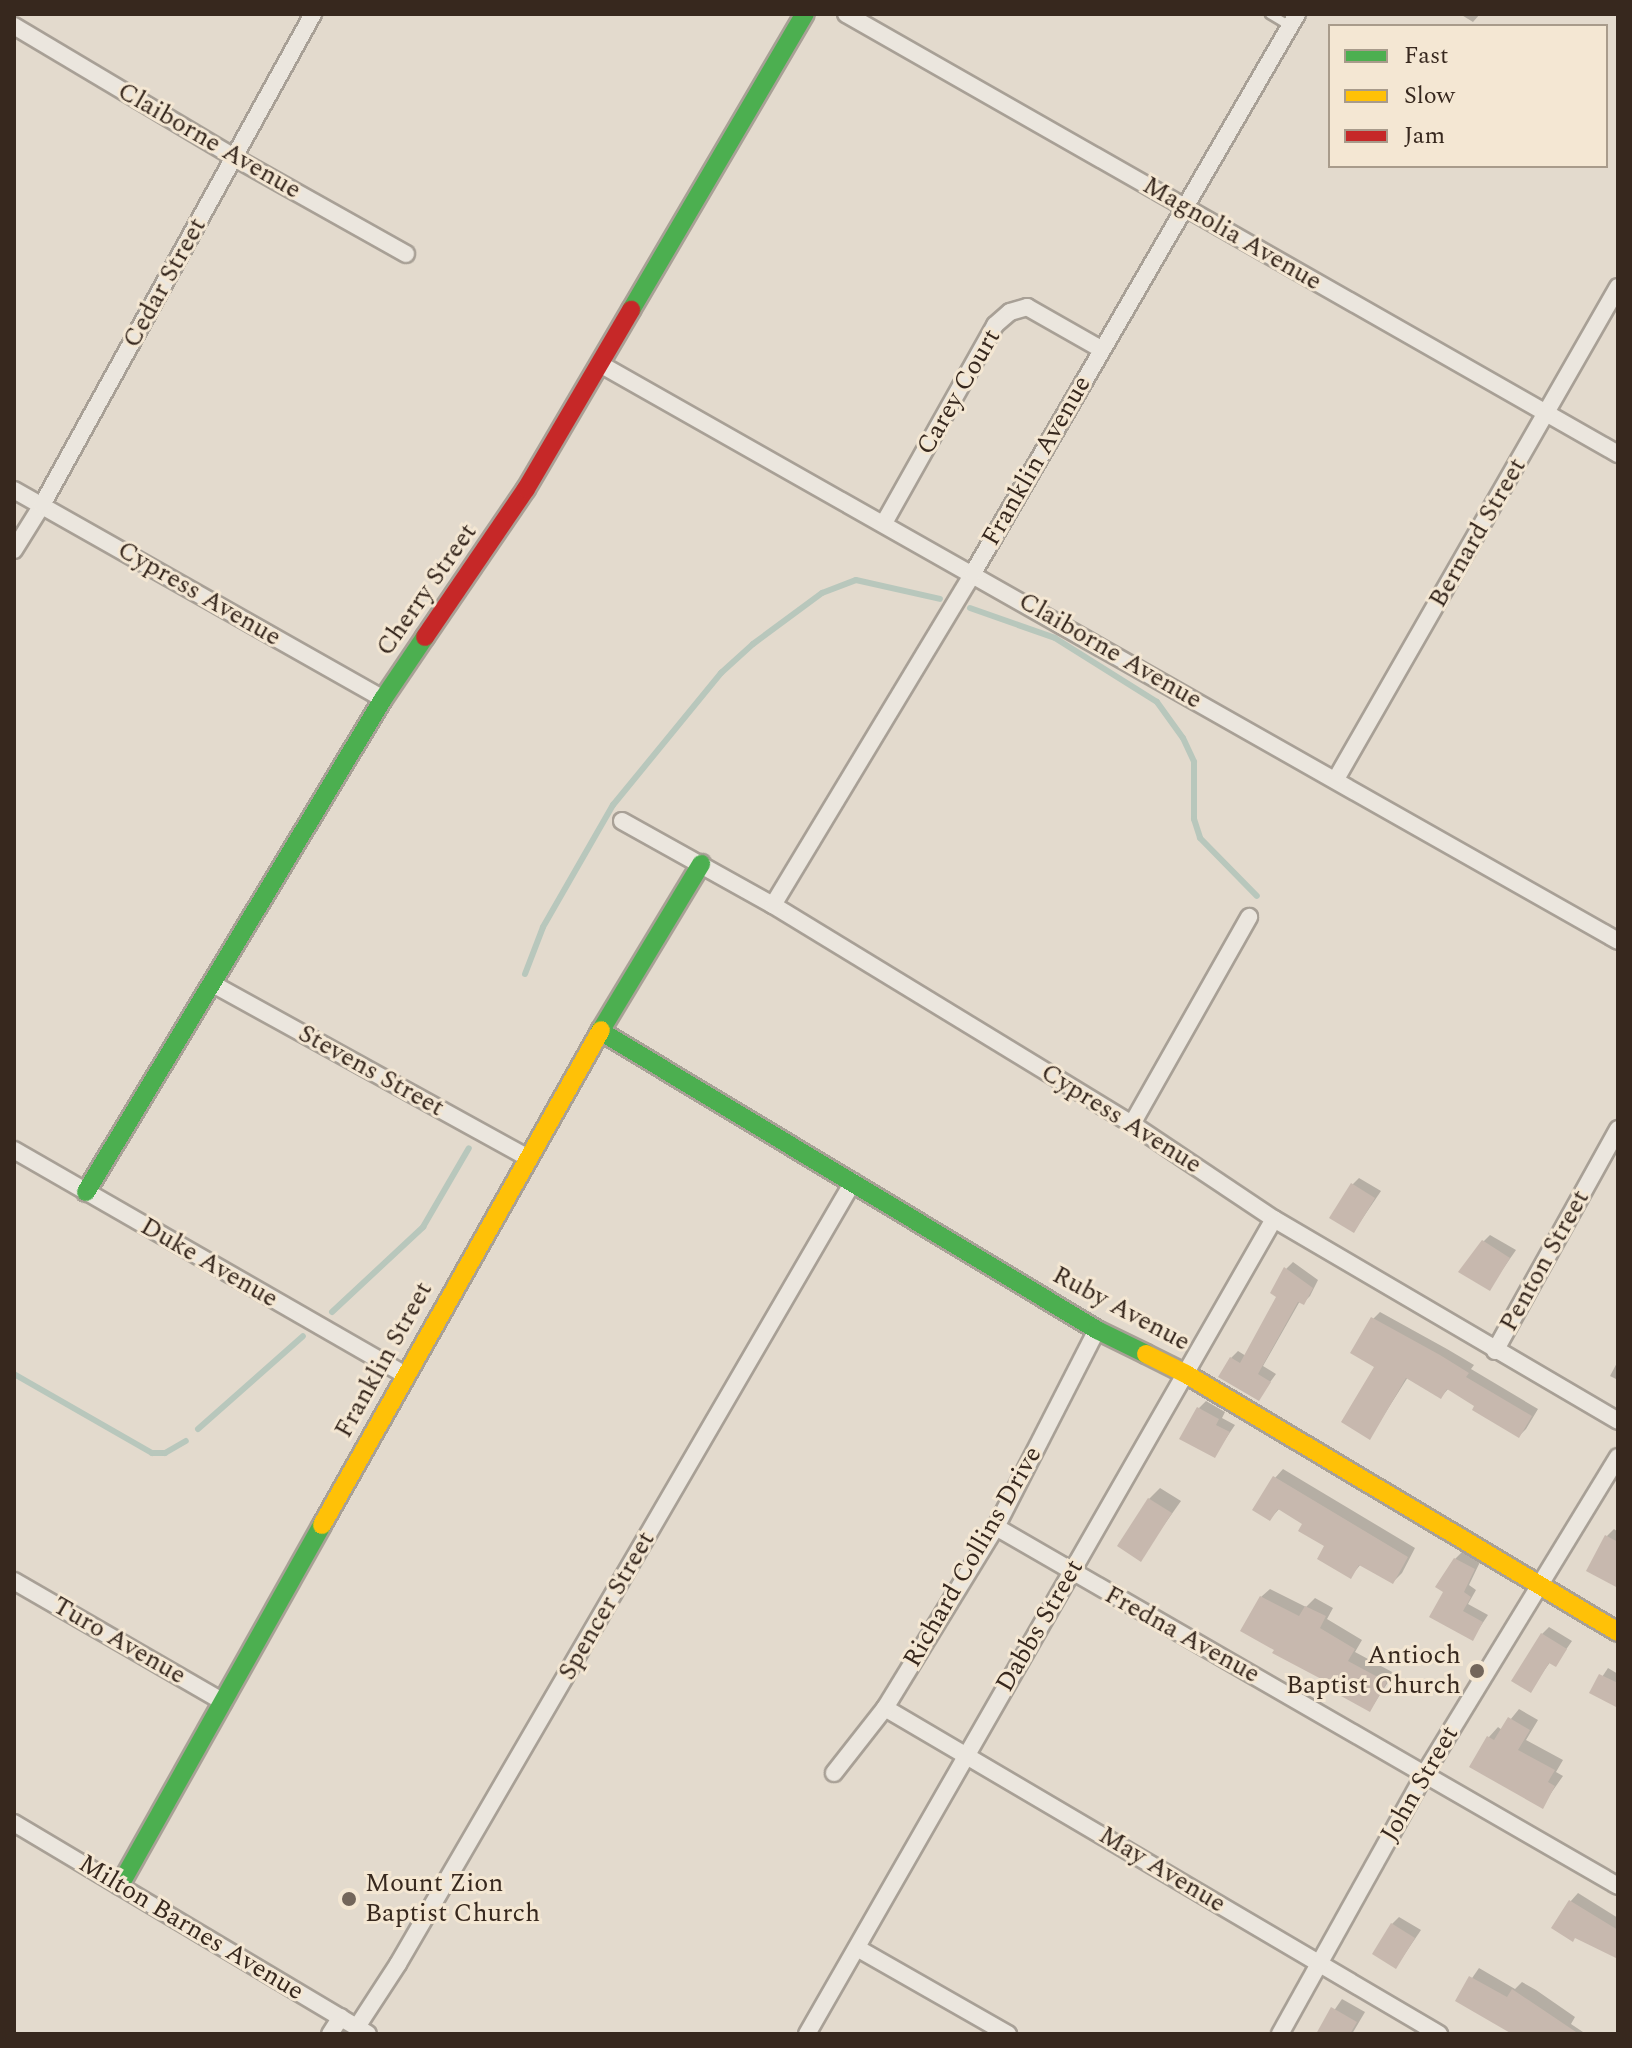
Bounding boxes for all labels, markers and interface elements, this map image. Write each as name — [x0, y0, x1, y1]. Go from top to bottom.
legend — [1328, 24, 1608, 168]
text: Fast — [1404, 38, 1449, 74]
street label: Claiborne Avenue — [112, 76, 306, 206]
text: Slow — [1404, 78, 1455, 114]
text: Jam — [1404, 118, 1445, 154]
street label: Magnolia Avenue — [1137, 170, 1327, 298]
street label: Cedar Street — [117, 213, 213, 353]
street label: Carey Court — [910, 323, 1008, 461]
street label: Franklin Avenue — [976, 370, 1098, 552]
street label: Bernard Street — [1423, 453, 1533, 613]
street label: Cherry Street — [370, 518, 484, 662]
street label: Cypress Avenue — [112, 535, 286, 653]
street label: Claiborne Avenue — [1013, 586, 1207, 716]
street label: Stevens Street — [293, 1018, 449, 1124]
street label: Cypress Avenue — [1035, 1057, 1207, 1181]
street label: Penton Street — [1493, 1185, 1597, 1337]
street label: Duke Avenue — [135, 1211, 283, 1315]
street label: Ruby Avenue — [1047, 1260, 1195, 1358]
street label: Franklin Street — [328, 1277, 440, 1443]
street label: Richard Collins Drive — [897, 1441, 1049, 1673]
street label: Spencer Street — [552, 1526, 662, 1686]
street label: Dabbs Street — [990, 1554, 1090, 1698]
street label: Fredna Avenue — [1099, 1580, 1265, 1690]
street label: Turo Avenue — [47, 1590, 191, 1692]
place label: Antioch Baptist Church — [1286, 1640, 1461, 1702]
marker: Antioch Baptist Church — [1468, 1662, 1486, 1680]
street label: John Street — [1374, 1720, 1466, 1848]
street label: May Avenue — [1093, 1820, 1231, 1920]
street label: Milton Barnes Avenue — [73, 1848, 309, 2008]
place label: Mount Zion Baptist Church — [365, 1868, 540, 1930]
marker: Mount Zion Baptist Church — [340, 1890, 358, 1908]

